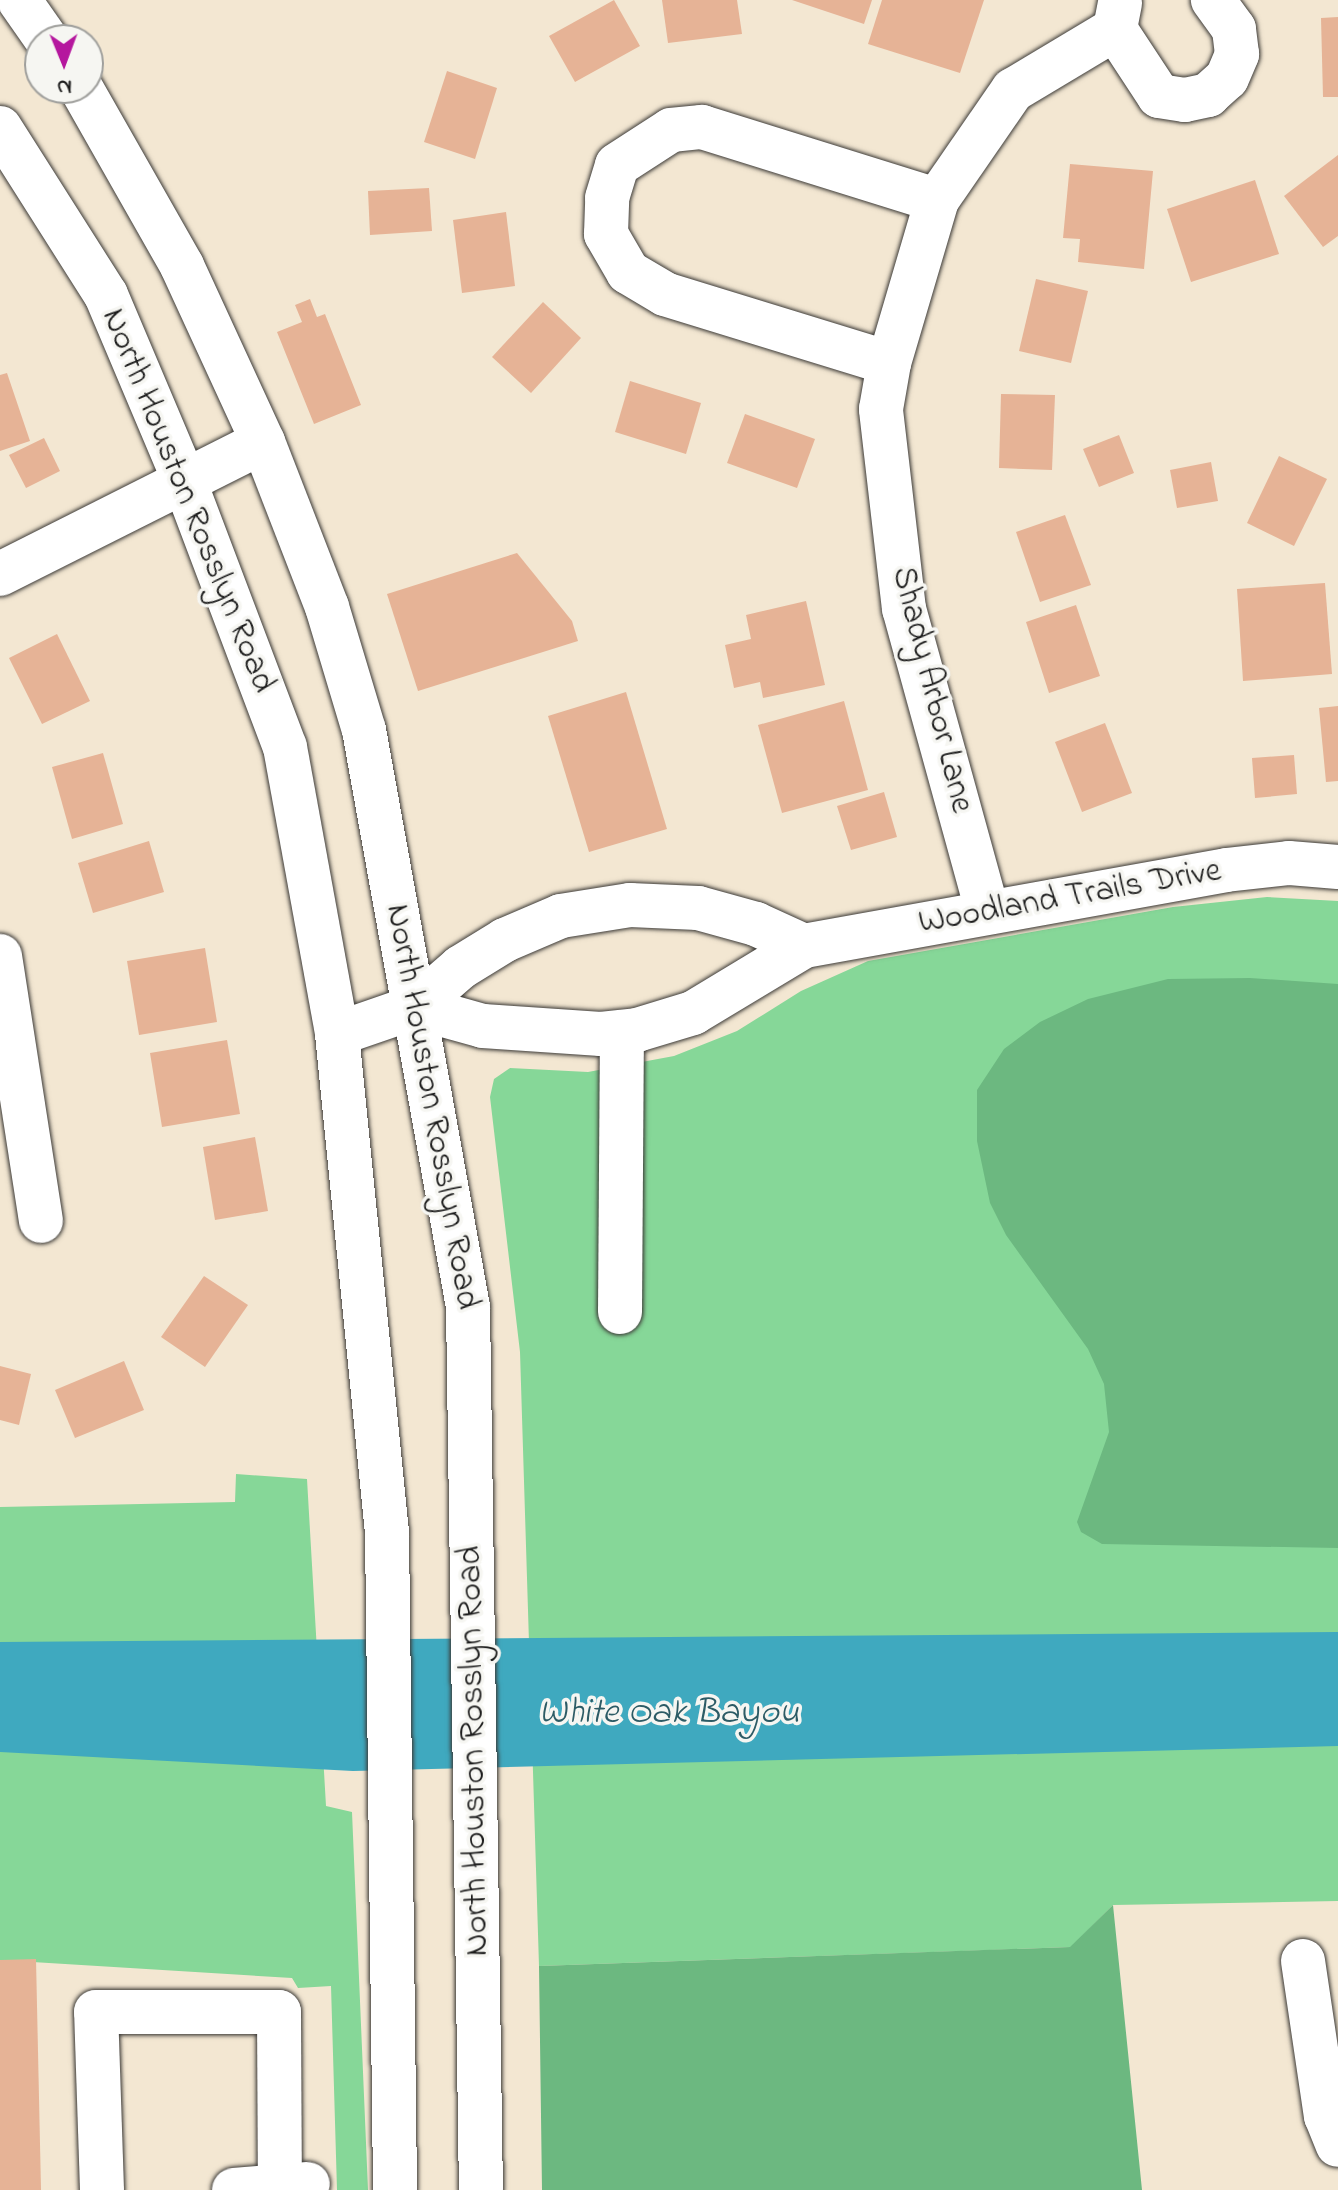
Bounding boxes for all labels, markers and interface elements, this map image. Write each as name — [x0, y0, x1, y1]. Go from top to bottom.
north arrow — [24, 24, 104, 104]
text: N — [57, 70, 72, 102]
street label: North Houston Rosslyn Road — [91, 303, 283, 699]
street label: Shady Arbor Lane — [881, 563, 981, 817]
street label: Woodland Trails Drive — [916, 851, 1224, 945]
street label: North Houston Rosslyn Road — [375, 901, 487, 1313]
street label: North Houston Rosslyn Road — [451, 1545, 499, 1957]
water label: White Oak Bayou — [539, 1692, 799, 1736]

